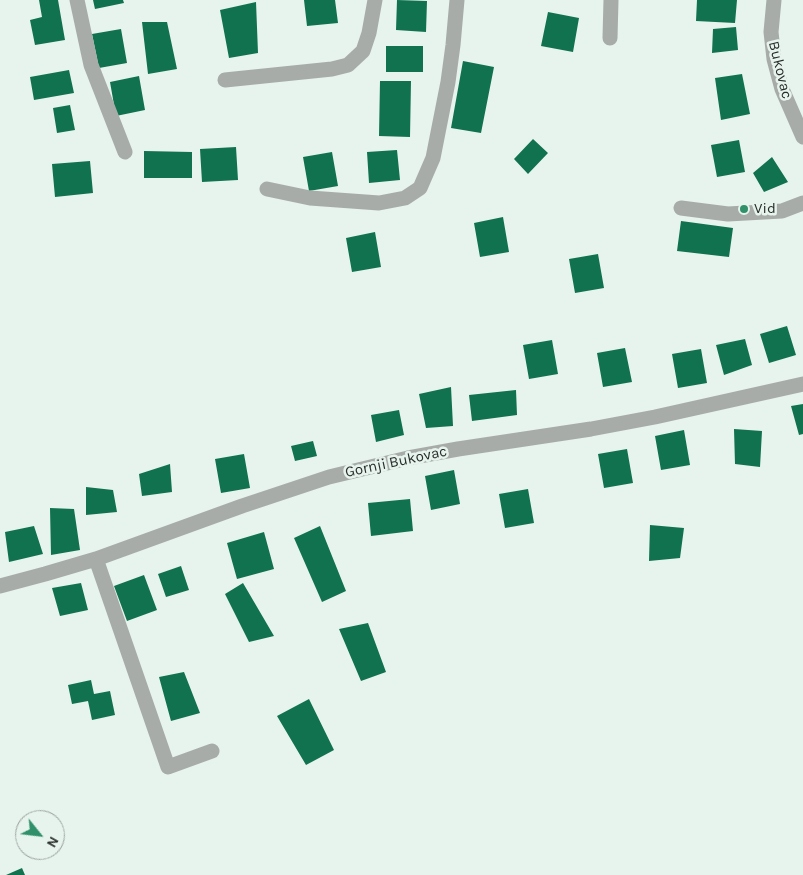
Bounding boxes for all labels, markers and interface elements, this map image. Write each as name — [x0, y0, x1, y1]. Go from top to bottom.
street label: Bukovac — [764, 39, 796, 101]
place label: Vid — [754, 200, 776, 218]
marker: Vid — [738, 203, 750, 215]
street label: Gornji Bukovac — [343, 442, 449, 482]
north arrow — [15, 810, 65, 860]
text: N — [43, 834, 63, 851]

